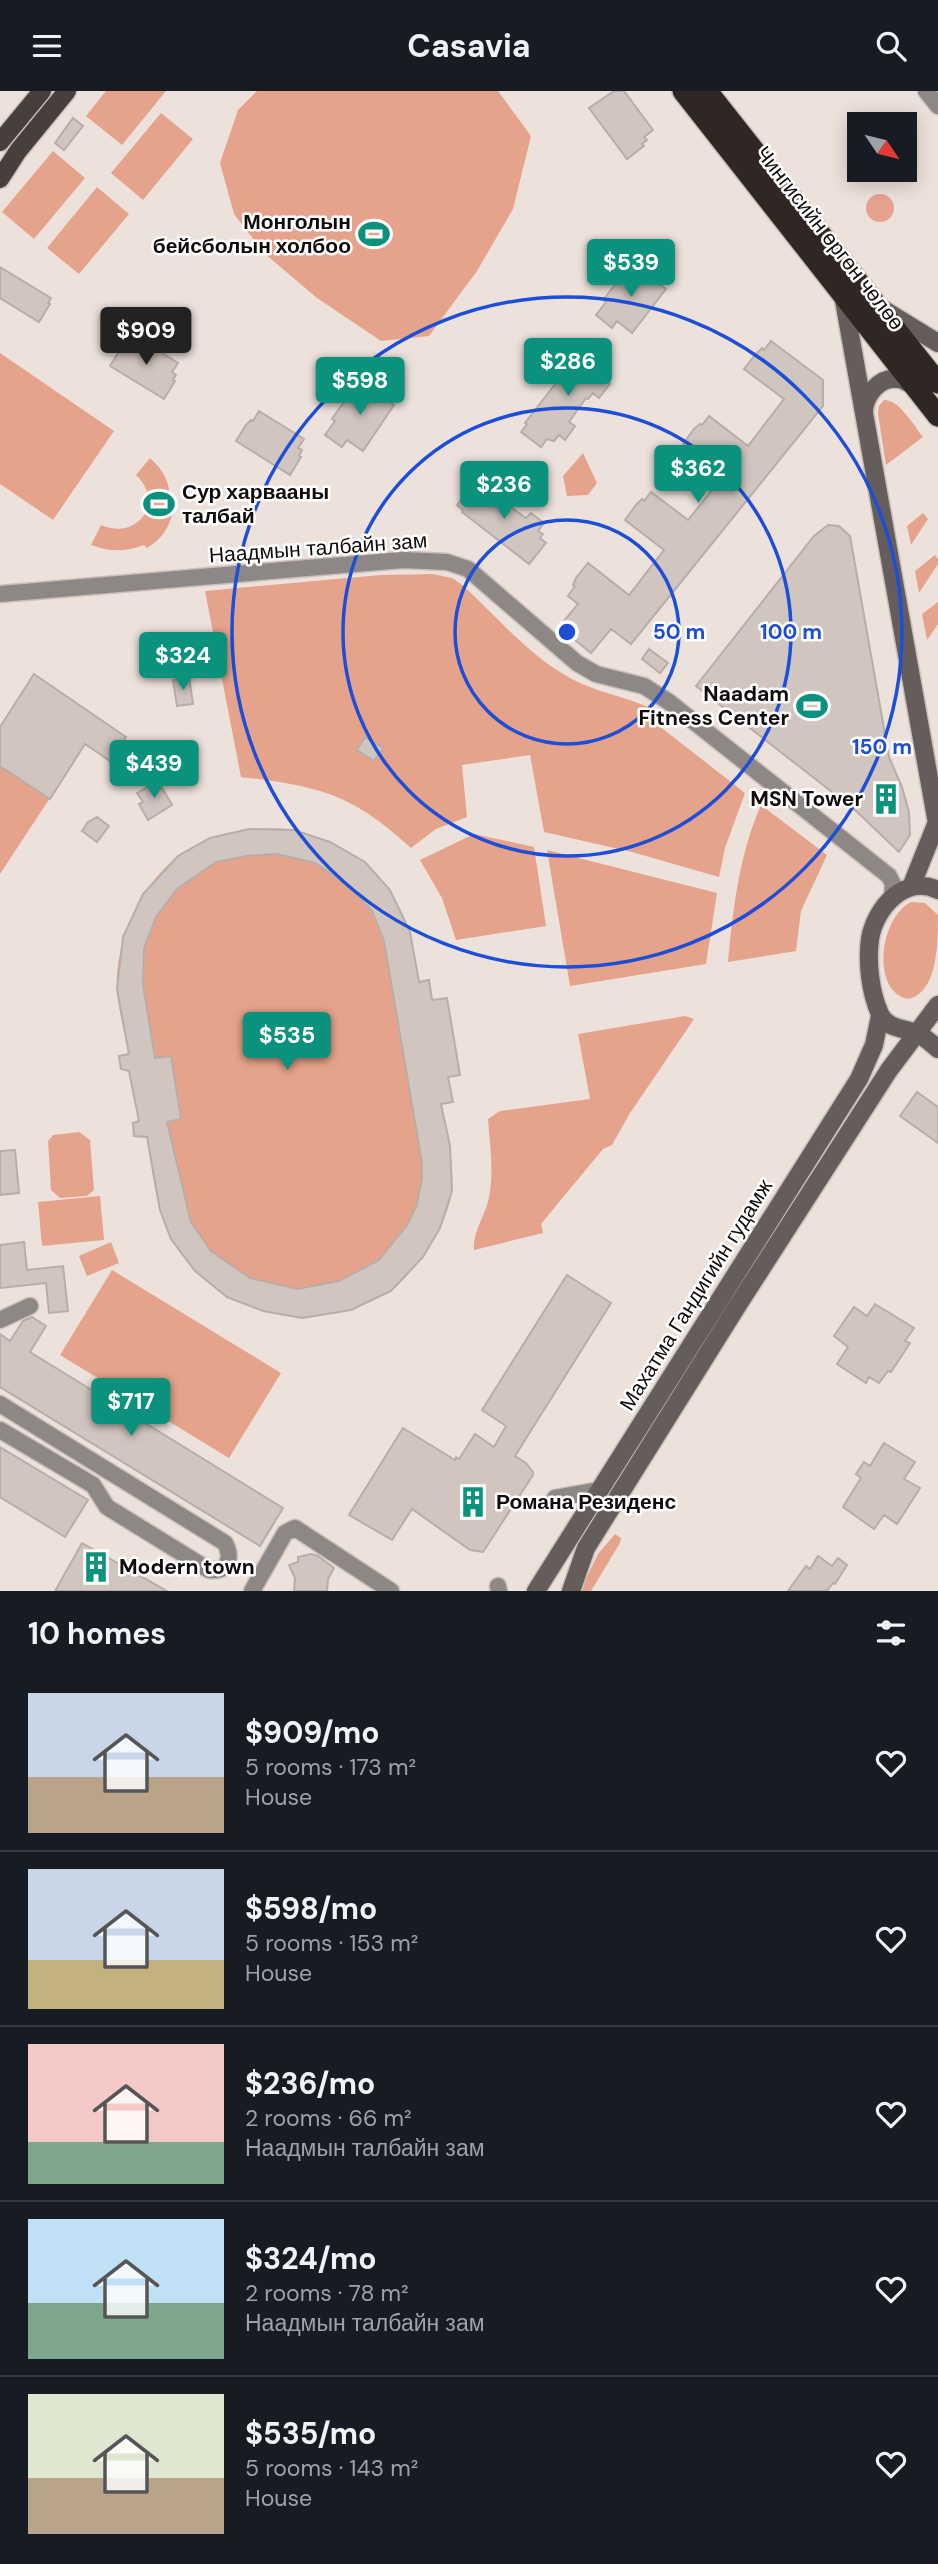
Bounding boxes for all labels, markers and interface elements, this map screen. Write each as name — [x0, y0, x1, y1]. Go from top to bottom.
text: Casavia — [407, 25, 531, 67]
icon: menu — [28, 27, 66, 65]
icon: search — [872, 27, 910, 65]
north arrow — [847, 112, 917, 182]
map controls — [847, 112, 917, 182]
street label: Чингисийн өргөн чөлөө — [749, 140, 911, 336]
place label: Монголын бейсболын холбоо — [153, 208, 351, 260]
sports icon: Монголын бейсболын холбоо — [357, 217, 391, 251]
pin: $539 — [590, 239, 672, 299]
text: $539 — [603, 247, 659, 277]
pin: $909 — [105, 307, 187, 367]
text: $909 — [116, 315, 176, 345]
pin: $286 — [527, 338, 609, 398]
text: $286 — [540, 346, 596, 376]
pin: $598 — [319, 357, 401, 417]
text: $598 — [332, 365, 388, 395]
pin: $362 — [657, 445, 739, 505]
text: $362 — [670, 453, 726, 483]
pin: $236 — [463, 461, 545, 521]
text: $236 — [476, 469, 532, 499]
place label: Сур харвааны талбай — [182, 478, 329, 530]
sports icon: Сур харвааны талбай — [142, 487, 176, 521]
street label: Наадмын талбайн зам — [208, 526, 428, 570]
text: 50 m — [653, 618, 705, 646]
text: 100 m — [760, 618, 822, 646]
centre of rings — [555, 620, 579, 644]
pin: $324 — [142, 633, 224, 692]
text: $324 — [155, 640, 211, 670]
place label: Naadam Fitness Center — [638, 680, 789, 732]
sports icon: Naadam Fitness Center — [795, 689, 829, 723]
text: 150 m — [852, 733, 912, 761]
pin: $439 — [113, 741, 195, 800]
text: $439 — [126, 748, 182, 778]
building icon: MSN Tower — [869, 782, 903, 816]
place label: MSN Tower — [750, 785, 863, 813]
pin: $535 — [246, 1013, 328, 1072]
text: $535 — [259, 1020, 315, 1050]
street label: Махатма Гандигийн гудамж — [613, 1174, 779, 1416]
pin: $717 — [90, 1379, 172, 1438]
text: $717 — [107, 1386, 155, 1416]
building icon: Романа Резиденс — [456, 1485, 490, 1519]
place label: Романа Резиденс — [496, 1488, 676, 1516]
building icon: Modern town — [79, 1550, 113, 1584]
place label: Modern town — [119, 1553, 255, 1581]
text: 10 homes — [28, 1614, 166, 1653]
icon: filters — [872, 1614, 910, 1652]
text: $909/mo — [245, 1713, 380, 1752]
icon: home — [84, 1721, 168, 1805]
icon: heart — [872, 1744, 910, 1782]
text: 5 rooms · 173 m² — [245, 1752, 416, 1782]
text: House — [245, 1782, 312, 1812]
text: $598/mo — [245, 1889, 377, 1928]
icon: home — [84, 1897, 168, 1981]
icon: heart — [872, 1920, 910, 1958]
text: 5 rooms · 153 m² — [245, 1928, 418, 1958]
text: House — [245, 1958, 312, 1988]
text: $236/mo — [245, 2064, 375, 2103]
icon: home — [84, 2072, 168, 2156]
icon: heart — [872, 2095, 910, 2133]
text: 2 rooms · 66 m² — [245, 2103, 412, 2133]
text: Наадмын талбайн зам — [245, 2133, 485, 2163]
text: $324/mo — [245, 2239, 377, 2278]
icon: home — [84, 2247, 168, 2331]
icon: heart — [872, 2270, 910, 2308]
text: 2 rooms · 78 m² — [245, 2278, 409, 2308]
text: Наадмын талбайн зам — [245, 2308, 485, 2338]
text: $535/mo — [245, 2414, 376, 2453]
icon: home — [84, 2422, 168, 2506]
icon: heart — [872, 2445, 910, 2483]
text: 5 rooms · 143 m² — [245, 2453, 418, 2483]
text: House — [245, 2483, 312, 2513]

